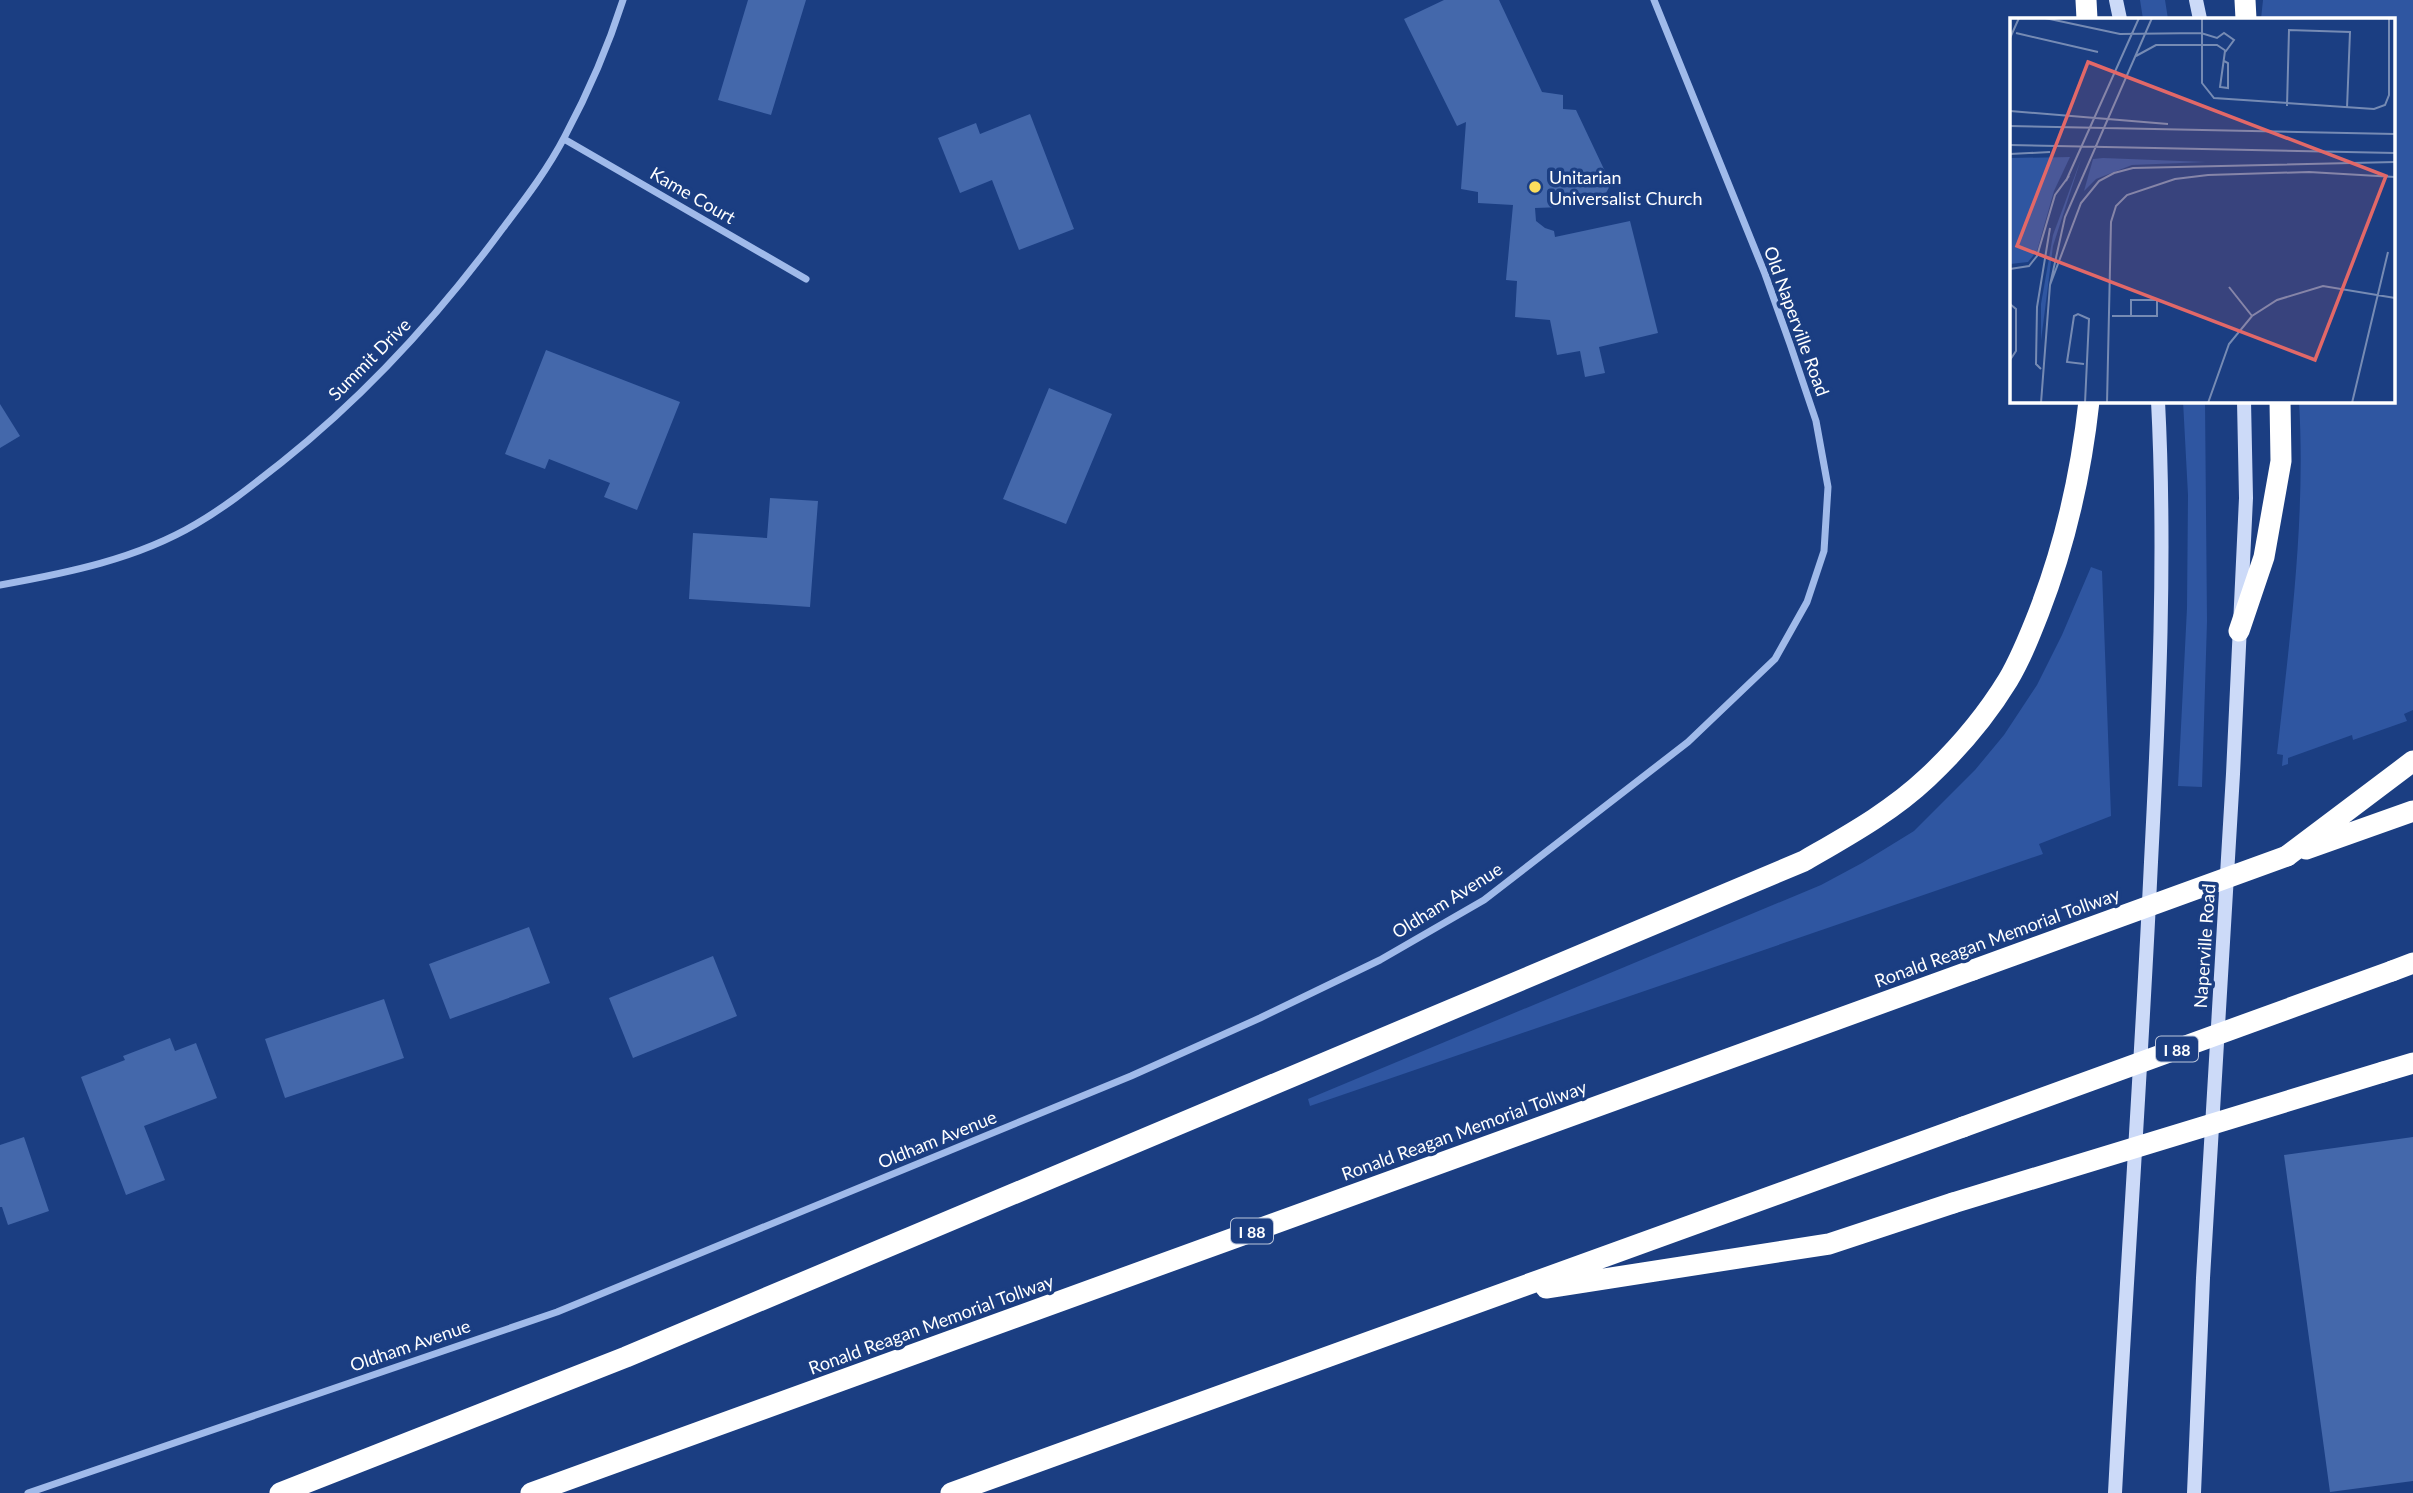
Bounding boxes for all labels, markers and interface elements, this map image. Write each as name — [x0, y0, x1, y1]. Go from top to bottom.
inset map — [2010, 18, 2396, 402]
street label: Kame Court — [646, 162, 740, 229]
place label: Unitarian Universalist Church — [1549, 166, 1702, 209]
marker: Unitarian Universalist Church — [1527, 179, 1543, 195]
street label: Old Naperville Road — [1760, 243, 1834, 399]
street label: Summit Drive — [323, 313, 415, 405]
street label: Oldham Avenue — [1388, 857, 1506, 943]
street label: Ronald Reagan Memorial Tollway — [1871, 882, 2123, 992]
street label: Naperville Road — [2189, 883, 2219, 1009]
road number: I 88 — [2156, 1036, 2198, 1062]
street label: Ronald Reagan Memorial Tollway — [1338, 1075, 1590, 1185]
street label: Oldham Avenue — [874, 1105, 1000, 1173]
road number: I 88 — [1231, 1218, 1273, 1244]
street label: Ronald Reagan Memorial Tollway — [805, 1269, 1057, 1379]
street label: Oldham Avenue — [347, 1314, 473, 1376]

